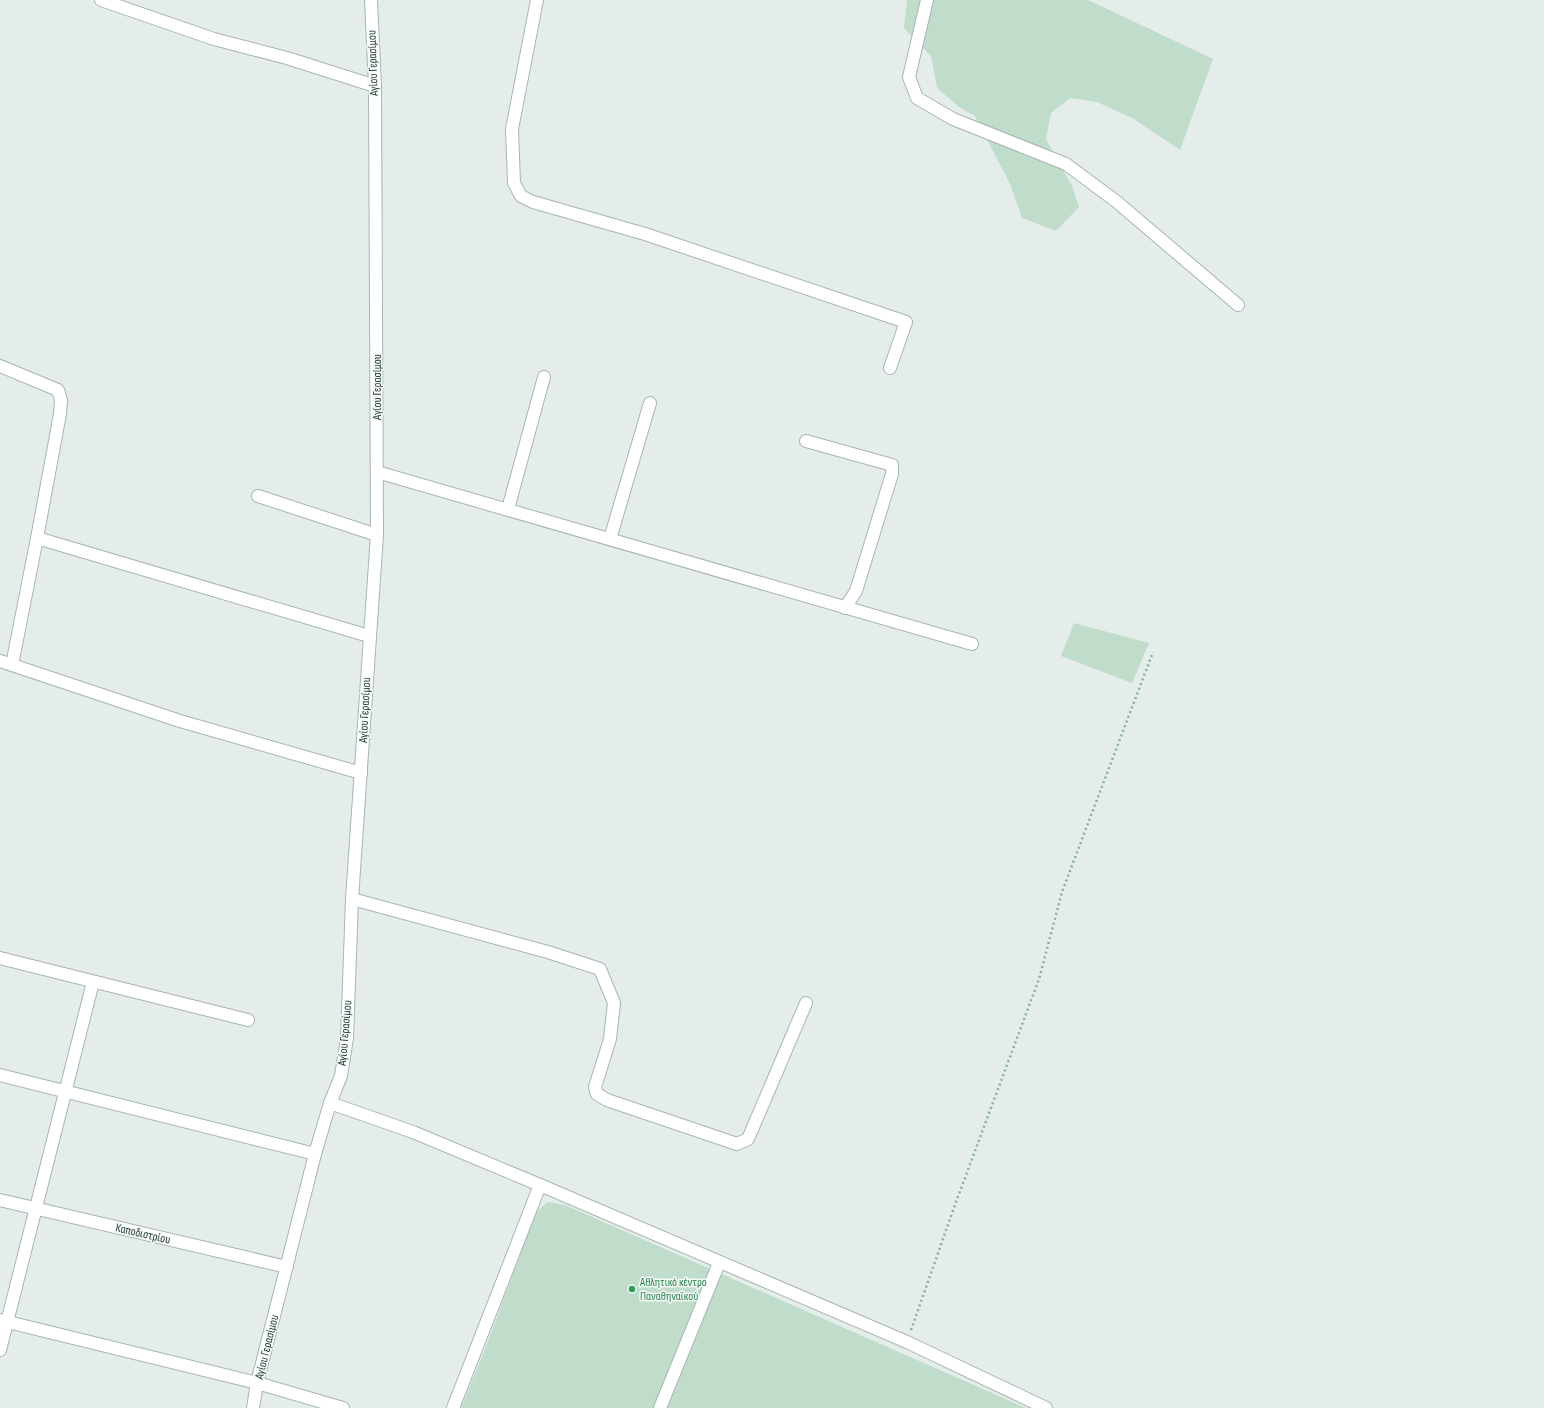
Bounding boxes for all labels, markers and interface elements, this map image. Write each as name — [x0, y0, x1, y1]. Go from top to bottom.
street label: Αγίου Γερασίμου — [364, 30, 382, 97]
street label: Αγίου Γερασίμου — [370, 354, 385, 421]
street label: Αγίου Γερασίμου — [356, 677, 374, 744]
street label: Αγίου Γερασίμου — [335, 1000, 355, 1067]
street label: Καποδιστρίου — [114, 1220, 172, 1248]
place label: Αθλητικό κέντρο Παναθηναϊκού — [639, 1275, 707, 1304]
marker: Αθλητικό κέντρο Παναθηναϊκού — [627, 1284, 637, 1294]
street label: Αγίου Γερασίμου — [252, 1313, 282, 1382]

